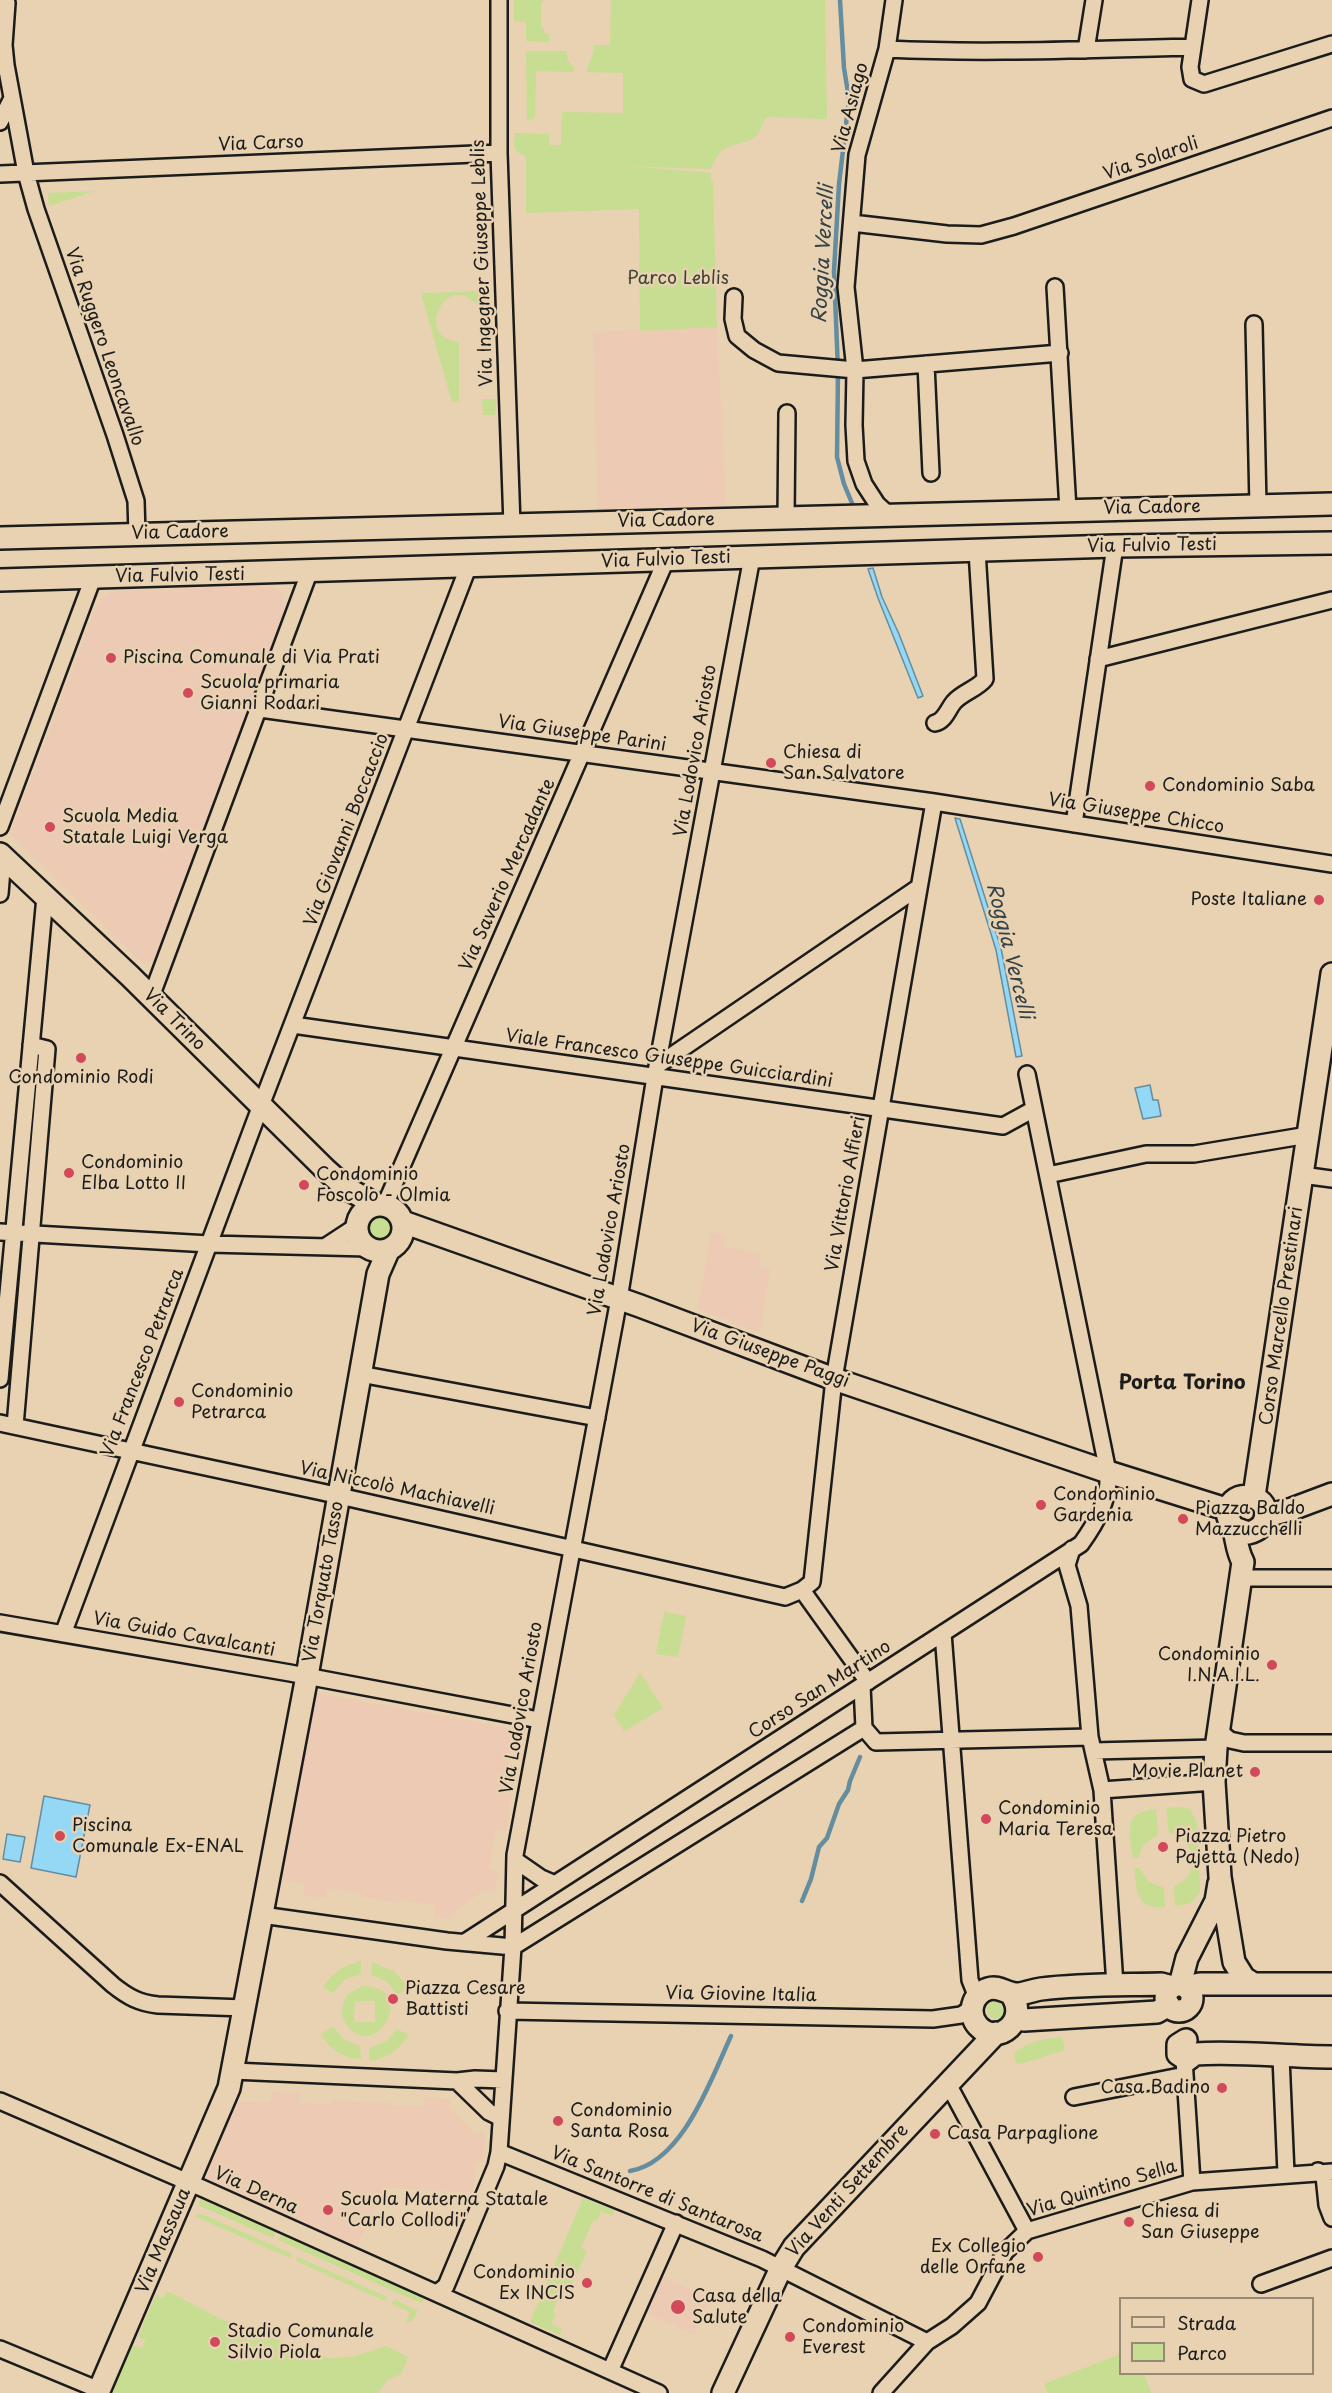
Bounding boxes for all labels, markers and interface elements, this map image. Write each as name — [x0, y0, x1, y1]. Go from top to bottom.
street label: Via Asiago — [829, 60, 873, 156]
street label: Via Carso — [218, 132, 304, 156]
street label: Via Solaroli — [1101, 133, 1201, 185]
street label: Via Ingegner Giuseppe Leblis — [468, 139, 498, 387]
water label: Roggia Vercelli — [808, 184, 840, 324]
street label: Via Ruggero Leoncavallo — [60, 245, 148, 449]
park label: Parco Leblis — [627, 268, 729, 290]
street label: Via Cadore — [1103, 496, 1201, 520]
street label: Via Cadore — [617, 509, 715, 533]
street label: Via Cadore — [131, 521, 229, 545]
street label: Via Fulvio Testi — [1087, 534, 1217, 558]
street label: Via Fulvio Testi — [601, 547, 731, 573]
street label: Via Fulvio Testi — [115, 564, 245, 588]
place label: Piscina Comunale di Via Prati — [123, 647, 380, 669]
marker: Piscina Comunale di Via Prati — [104, 651, 118, 665]
street label: Via Lodovico Ariosto — [670, 663, 722, 839]
place label: Scuola primaria Gianni Rodari — [200, 672, 339, 714]
marker: Scuola primaria Gianni Rodari — [181, 686, 195, 700]
street label: Via Giuseppe Parini — [496, 711, 668, 757]
street label: Via Giovanni Boccaccio — [300, 730, 394, 930]
place label: Chiesa di San Salvatore — [783, 742, 905, 784]
marker: Chiesa di San Salvatore — [764, 756, 778, 770]
street label: Via Saverio Mercadante — [456, 775, 560, 975]
place label: Condominio Saba — [1162, 775, 1315, 797]
marker: Condominio Saba — [1143, 779, 1157, 793]
street label: Via Giuseppe Chicco — [1047, 789, 1225, 839]
place label: Scuola Media Statale Luigi Verga — [62, 806, 228, 848]
marker: Scuola Media Statale Luigi Verga — [43, 820, 57, 834]
water label: Roggia Vercelli — [981, 881, 1037, 1021]
place label: Poste Italiane — [1190, 889, 1307, 911]
marker: Poste Italiane — [1312, 893, 1326, 907]
street label: Via Trino — [139, 985, 209, 1055]
street label: Viale Francesco Giuseppe Guicciardini — [504, 1025, 834, 1093]
marker: Condominio Rodi — [74, 1051, 88, 1065]
place label: Condominio Rodi — [8, 1067, 154, 1089]
street label: Via Vittorio Alfieri — [822, 1114, 870, 1274]
street label: Via Lodovico Ariosto — [584, 1142, 636, 1318]
place label: Condominio Elba Lotto II — [81, 1152, 186, 1194]
place label: Condominio Foscolo - Olmia — [316, 1164, 450, 1206]
marker: Condominio Elba Lotto II — [62, 1166, 76, 1180]
marker: Condominio Foscolo - Olmia — [297, 1178, 311, 1192]
street label: Corso Marcello Prestinari — [1256, 1205, 1308, 1427]
street label: Via Francesco Petrarca — [97, 1266, 189, 1460]
street label: Via Giuseppe Paggi — [688, 1315, 852, 1393]
district label: Porta Torino — [1118, 1371, 1246, 1395]
place label: Condominio Petrarca — [191, 1381, 293, 1424]
marker: Condominio Petrarca — [172, 1395, 186, 1409]
street label: Via Niccolò Machiavelli — [298, 1458, 496, 1520]
place label: Condominio Gardenia — [1053, 1484, 1155, 1526]
marker: Condominio Gardenia — [1034, 1498, 1048, 1512]
place label: Piazza Baldo Mazzucchelli — [1195, 1498, 1305, 1540]
street label: Via Torquato Tasso — [299, 1500, 349, 1664]
marker: Piazza Baldo Mazzucchelli — [1176, 1512, 1190, 1526]
street label: Via Guido Cavalcanti — [91, 1608, 277, 1662]
street label: Via Lodovico Ariosto — [496, 1620, 548, 1796]
street label: Corso San Martino — [745, 1636, 895, 1744]
place label: Condominio I.N.A.I.L. — [1158, 1644, 1260, 1686]
marker: Condominio I.N.A.I.L. — [1265, 1658, 1279, 1672]
place label: Movie Planet — [1132, 1761, 1243, 1783]
marker: Movie Planet — [1248, 1765, 1262, 1779]
place label: Condominio Maria Teresa — [998, 1798, 1113, 1840]
marker: Condominio Maria Teresa — [979, 1812, 993, 1826]
place label: Piscina Comunale Ex-ENAL — [72, 1815, 244, 1858]
place label: Piazza Pietro Pajetta (Nedo) — [1175, 1826, 1300, 1868]
marker: Piscina Comunale Ex-ENAL — [53, 1829, 67, 1843]
marker: Piazza Pietro Pajetta (Nedo) — [1156, 1840, 1170, 1854]
place label: Piazza Cesare Battisti — [405, 1978, 526, 2020]
street label: Via Giovine Italia — [665, 1983, 817, 2007]
marker: Piazza Cesare Battisti — [386, 1992, 400, 2006]
place label: Casa Badino — [1101, 2077, 1210, 2099]
marker: Casa Badino — [1215, 2081, 1229, 2095]
place label: Condominio Santa Rosa — [570, 2100, 672, 2142]
marker: Condominio Santa Rosa — [551, 2114, 565, 2128]
street label: Via Venti Settembre — [783, 2120, 913, 2262]
place label: Casa Parpaglione — [947, 2123, 1099, 2145]
marker: Casa Parpaglione — [928, 2127, 942, 2141]
street label: Via Santorre di Santarosa — [548, 2142, 766, 2248]
street label: Via Quintino Sella — [1025, 2156, 1179, 2222]
street label: Via Derna — [211, 2163, 301, 2219]
street label: Via Massaua — [132, 2185, 196, 2297]
place label: Scuola Materna Statale "Carlo Collodi" — [340, 2189, 548, 2232]
place label: Chiesa di San Giuseppe — [1141, 2201, 1260, 2244]
marker: Scuola Materna Statale "Carlo Collodi" — [321, 2203, 335, 2217]
marker: Chiesa di San Giuseppe — [1122, 2215, 1136, 2229]
place label: Ex Collegio delle Orfane — [920, 2236, 1026, 2278]
marker: Ex Collegio delle Orfane — [1031, 2250, 1045, 2264]
place label: Condominio Ex INCIS — [473, 2262, 575, 2304]
marker: Condominio Ex INCIS — [580, 2276, 594, 2290]
place label: Casa della Salute — [692, 2286, 782, 2328]
legend — [1119, 2297, 1314, 2375]
marker: Casa della Salute — [669, 2298, 687, 2316]
text: Strada — [1177, 2309, 1236, 2336]
place label: Condominio Everest — [802, 2316, 904, 2358]
place label: Stadio Comunale Silvio Piola — [227, 2321, 374, 2364]
marker: Condominio Everest — [783, 2330, 797, 2344]
marker: Stadio Comunale Silvio Piola — [208, 2335, 222, 2349]
text: Parco — [1177, 2339, 1227, 2366]

